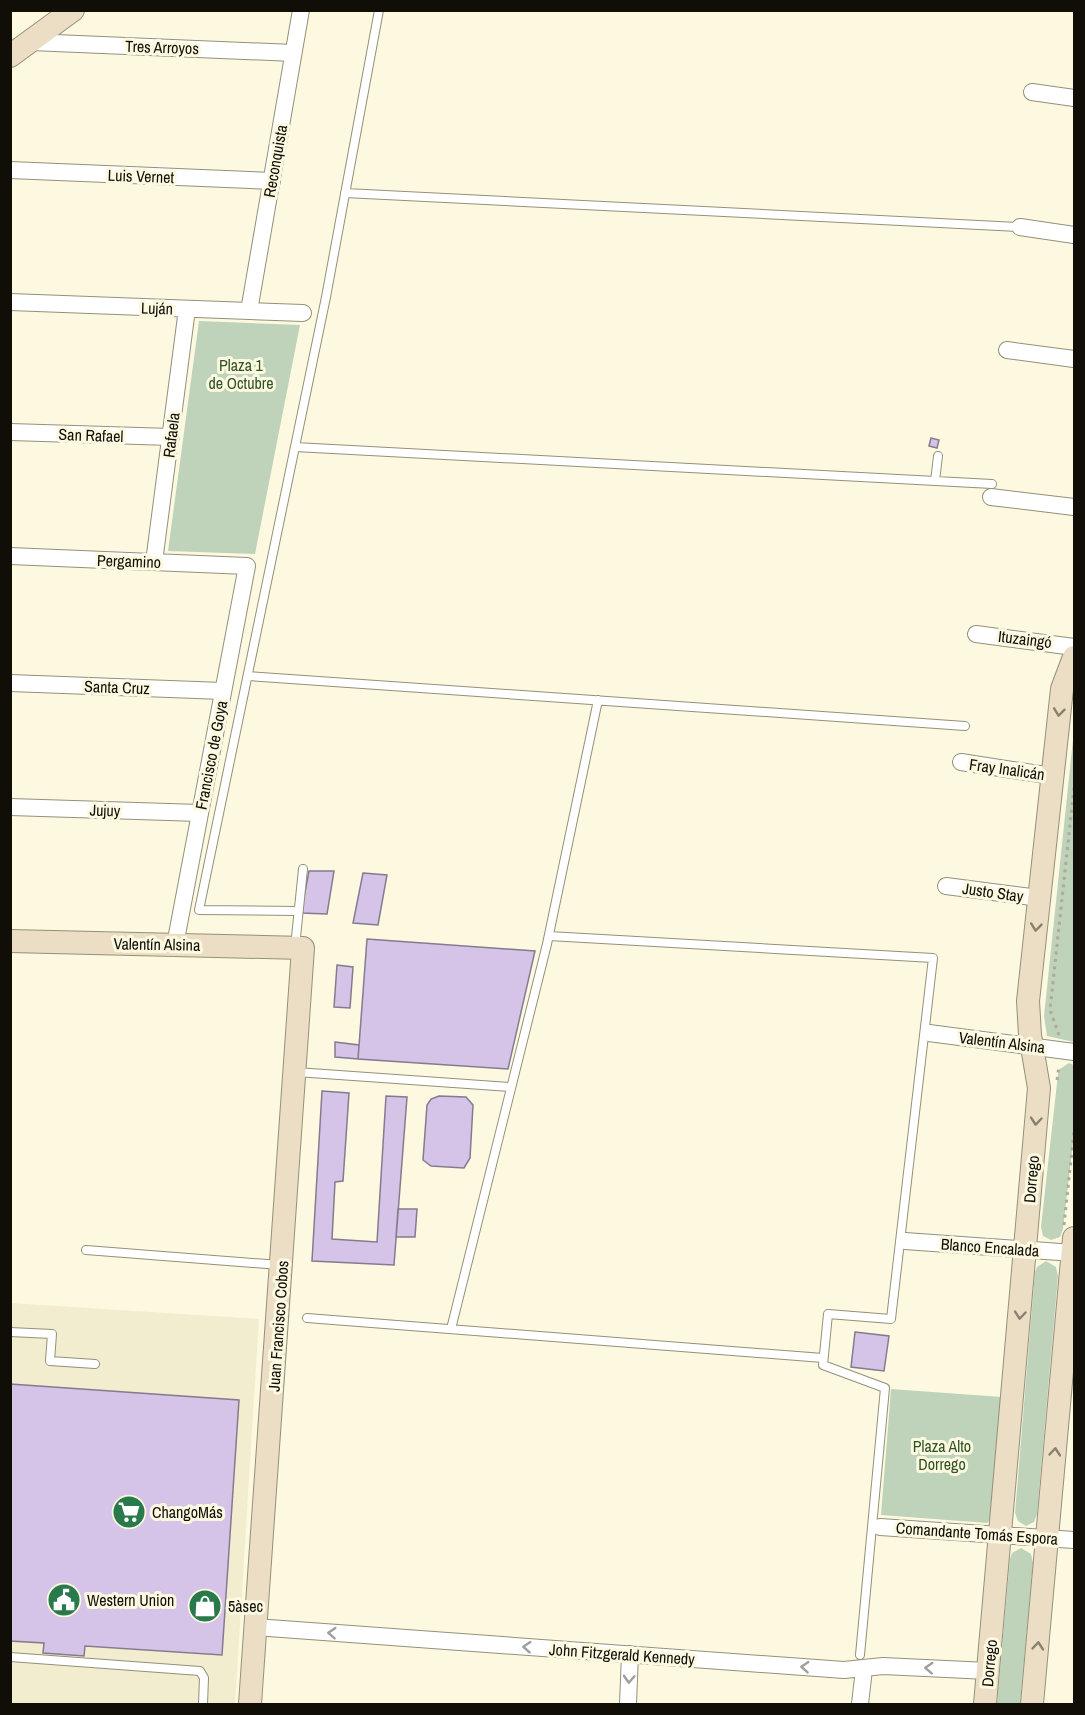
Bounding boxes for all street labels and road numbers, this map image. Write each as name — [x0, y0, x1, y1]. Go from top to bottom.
street label: Tres Arroyos — [125, 35, 199, 59]
street label: Reconquista — [258, 122, 292, 199]
street label: Luis Vernet — [107, 164, 175, 188]
street label: Luján — [141, 296, 173, 320]
street label: Rafaela — [157, 411, 185, 459]
street label: San Rafael — [58, 423, 124, 447]
street label: Pergamino — [97, 549, 161, 573]
street label: Ituzaingó — [997, 625, 1053, 653]
street label: Santa Cruz — [84, 675, 151, 699]
street label: Francisco de Goya — [190, 698, 233, 812]
street label: Fray Inalicán — [968, 753, 1046, 785]
street label: Jujuy — [89, 798, 121, 822]
street label: Justo Stay — [961, 877, 1025, 907]
street label: Valentín Alsina — [114, 932, 201, 956]
street label: Valentín Alsina — [958, 1026, 1047, 1058]
street label: Dorrego — [1018, 1154, 1044, 1204]
street label: Blanco Encalada — [940, 1233, 1041, 1261]
street label: Juan Francisco Cobos — [262, 1260, 294, 1392]
street label: Comandante Tomás Espora — [895, 1516, 1059, 1550]
street label: John Fitzgerald Kennedy — [548, 1638, 696, 1670]
street label: Dorrego — [976, 1638, 1002, 1688]

